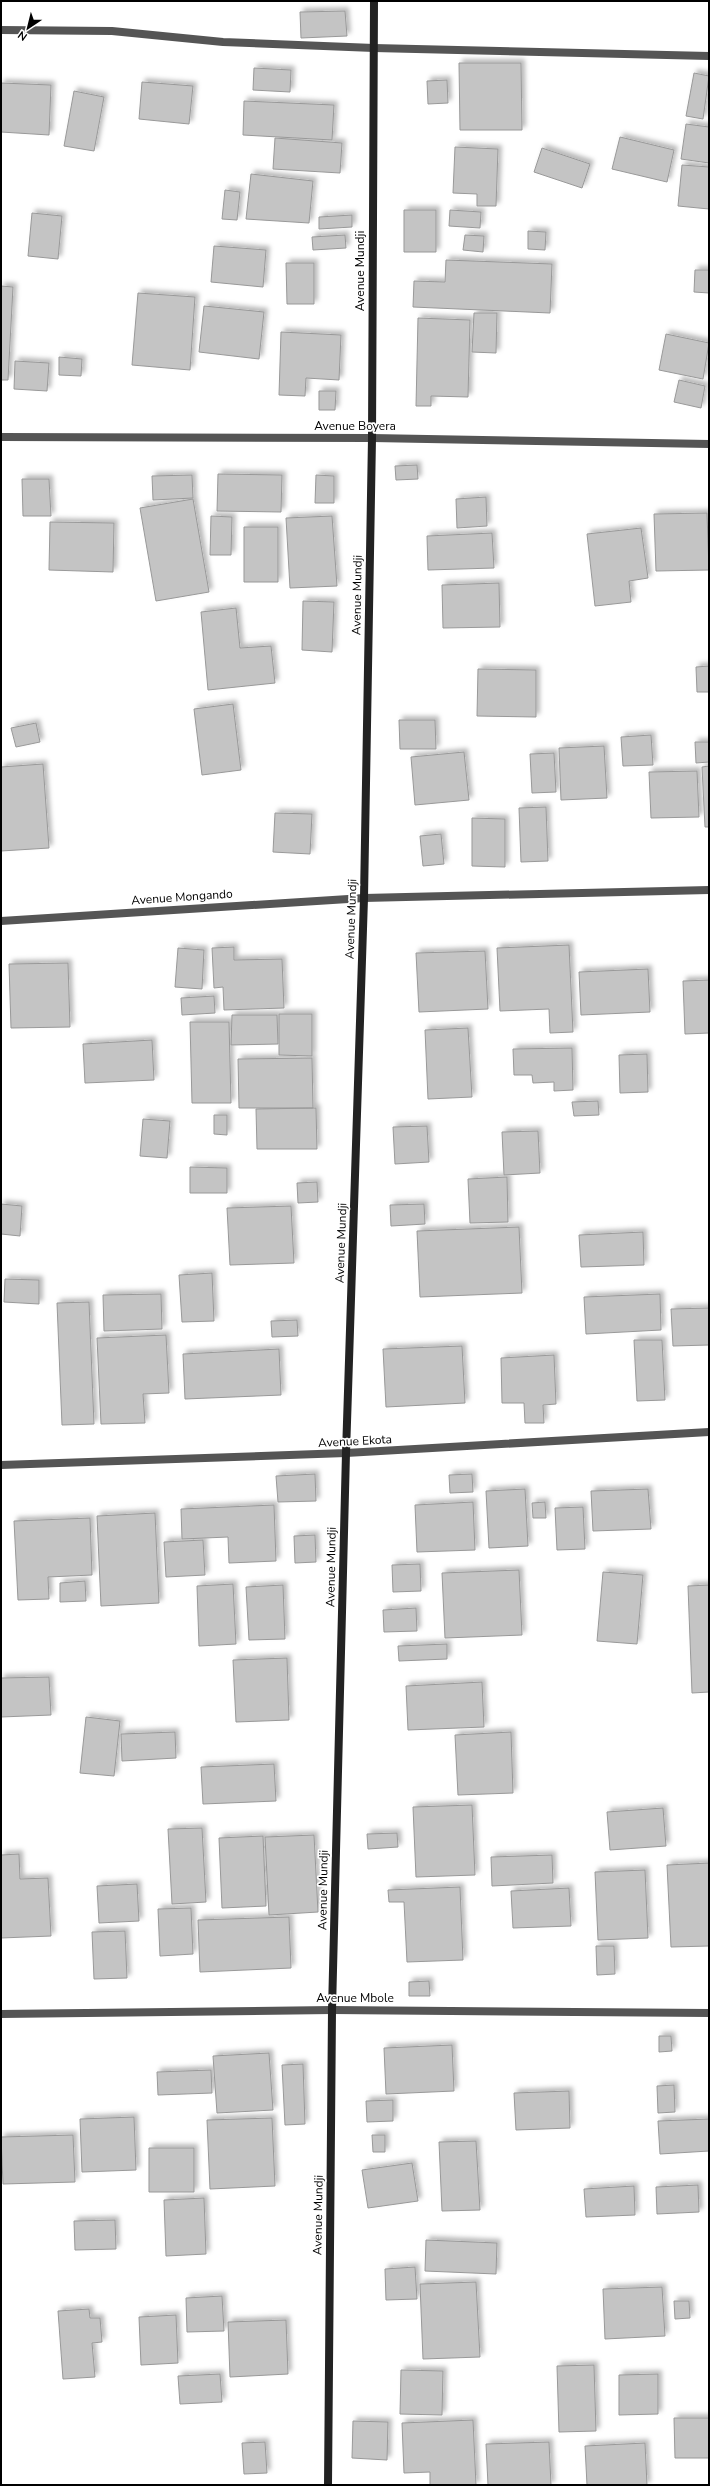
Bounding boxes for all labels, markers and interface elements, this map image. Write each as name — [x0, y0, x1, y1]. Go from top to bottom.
north arrow — [8, 8, 48, 48]
text: N — [15, 27, 30, 44]
street label: Avenue Mundji — [352, 231, 368, 311]
street label: Avenue Boyera — [314, 418, 396, 434]
street label: Avenue Mundji — [348, 555, 366, 635]
street label: Avenue Mundji — [342, 879, 360, 959]
street label: Avenue Mongando — [131, 885, 234, 909]
street label: Avenue Mundji — [332, 1203, 350, 1283]
street label: Avenue Ekota — [318, 1431, 392, 1451]
street label: Avenue Mundji — [322, 1527, 340, 1607]
street label: Avenue Mundji — [314, 1850, 332, 1930]
street label: Avenue Mbole — [316, 1990, 394, 2006]
street label: Avenue Mundji — [309, 2175, 327, 2255]

